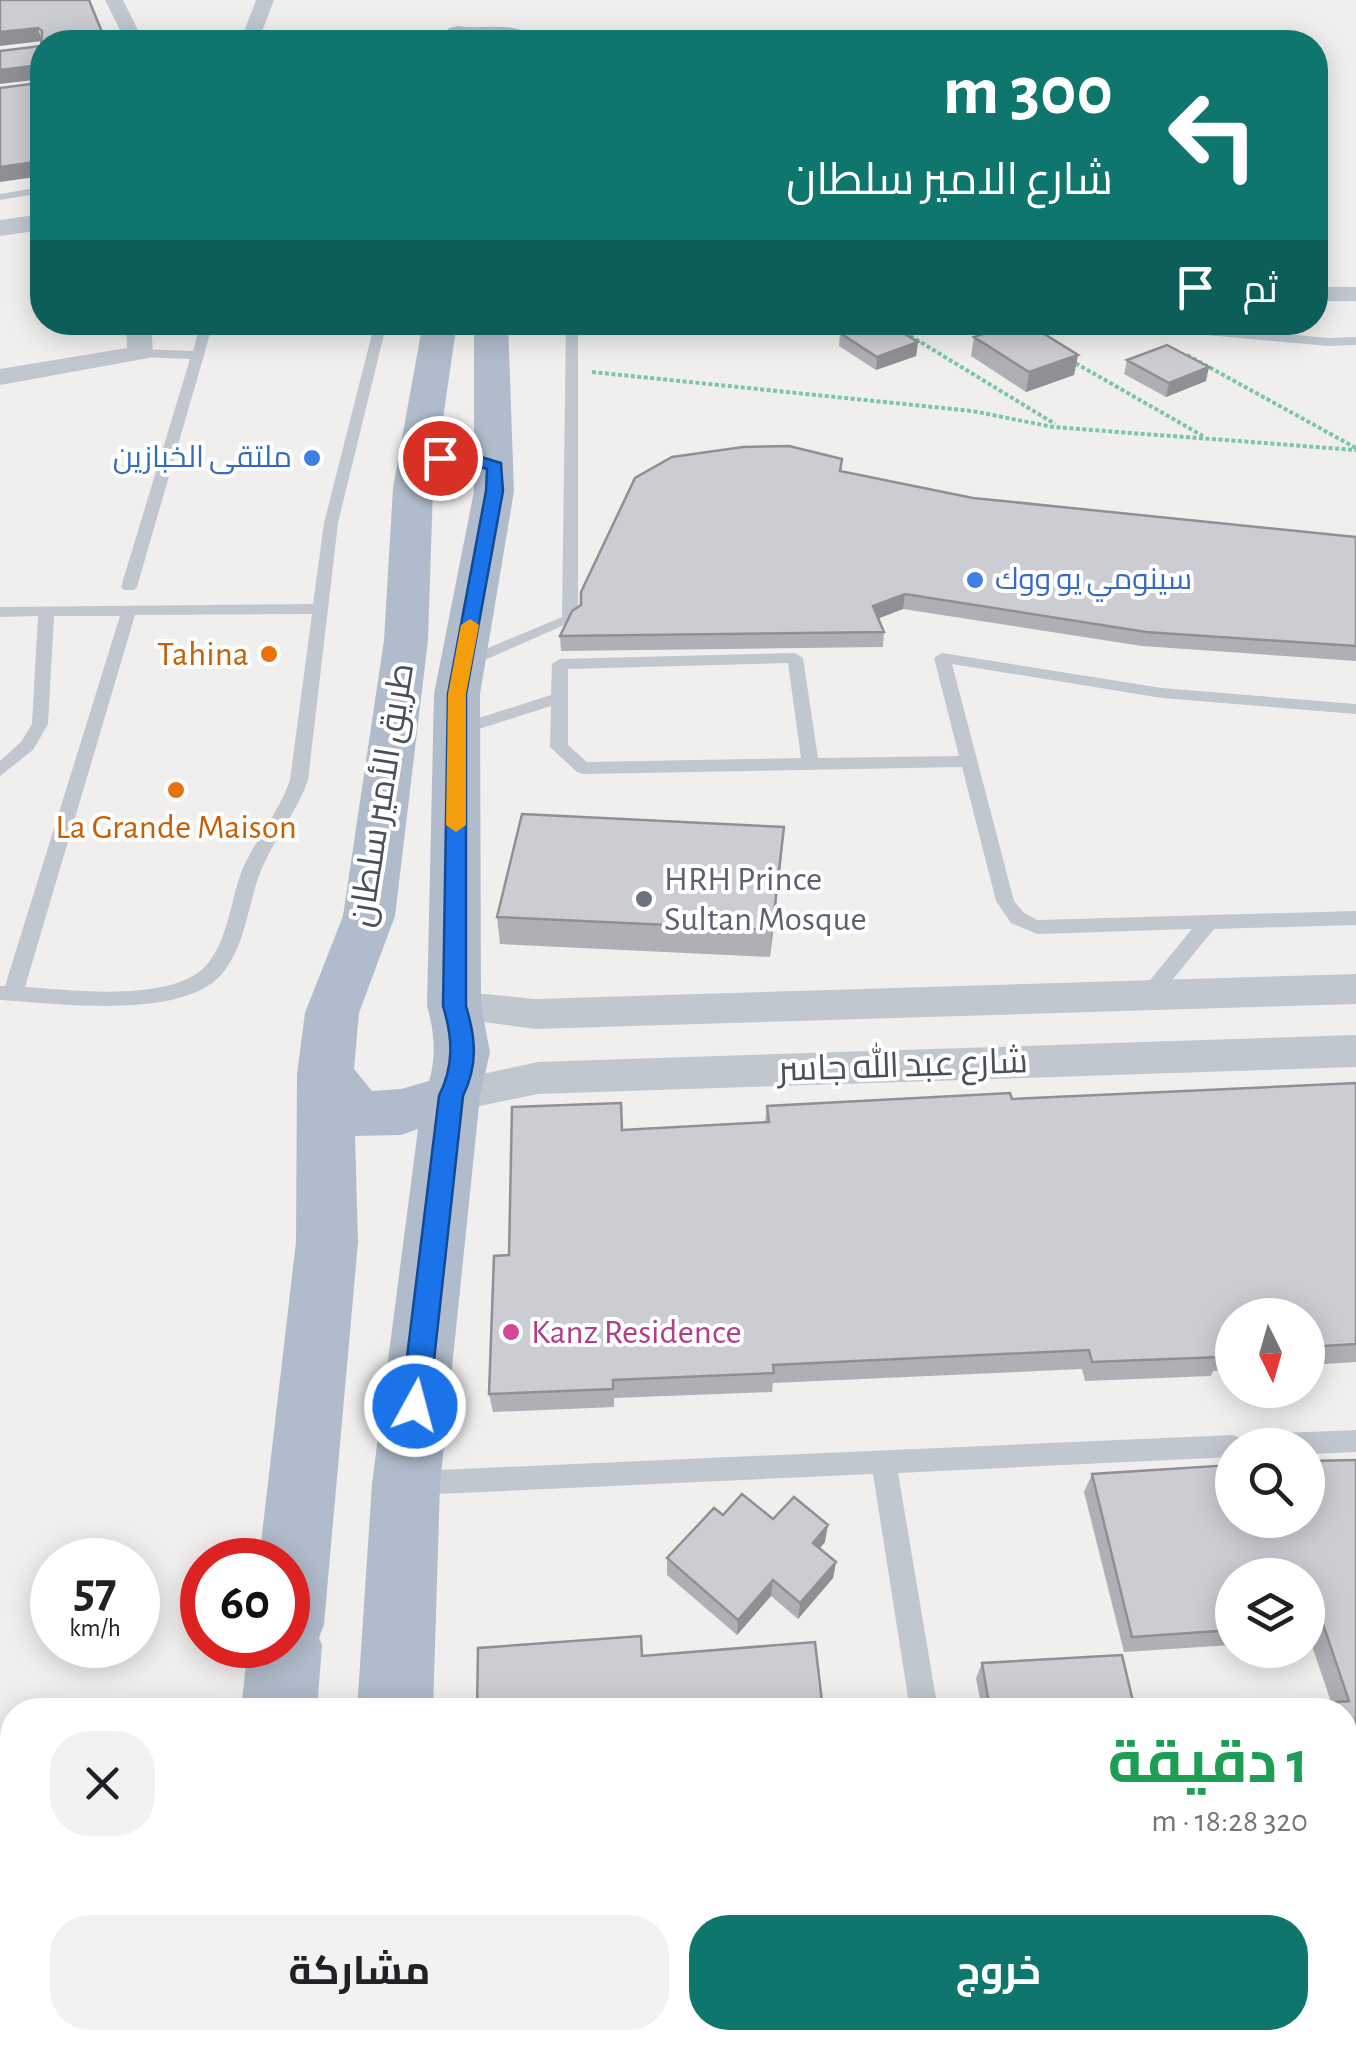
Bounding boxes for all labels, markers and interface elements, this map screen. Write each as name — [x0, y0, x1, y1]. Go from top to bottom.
text: 300 m — [943, 57, 1113, 127]
icon: left — [1148, 70, 1278, 200]
text: شارع الامير سلطان — [786, 158, 1113, 203]
icon: arrive — [1168, 260, 1223, 315]
text: ثم — [1243, 272, 1278, 310]
pin — [398, 416, 483, 501]
icon: arrive — [413, 431, 468, 486]
place label: ملتقى الخبازين — [113, 443, 292, 475]
marker: ملتقى الخبازين — [301, 447, 323, 469]
place label: سينومي يو ووك — [995, 565, 1192, 602]
marker: سينومي يو ووك — [964, 569, 986, 591]
place label: Tahina — [157, 637, 249, 672]
marker: Tahina — [258, 643, 280, 665]
street label: طريق الأمير سلطان — [343, 661, 423, 930]
marker: La Grande Maison — [165, 779, 187, 801]
place label: La Grande Maison — [55, 810, 297, 845]
place label: HRH Prince Sultan Mosque — [664, 862, 867, 937]
marker: HRH Prince Sultan Mosque — [633, 888, 655, 910]
street label: شارع عبد الله جاسر — [775, 1037, 1029, 1092]
north arrow — [1215, 1298, 1325, 1408]
map controls — [1215, 1298, 1325, 1668]
place label: Kanz Residence — [531, 1315, 742, 1350]
marker: Kanz Residence — [500, 1321, 522, 1343]
position arrow — [363, 1354, 467, 1458]
button: search — [1215, 1428, 1325, 1538]
speed limit sign: 60 — [180, 1538, 310, 1668]
button: layers — [1215, 1558, 1325, 1668]
text: 57 — [73, 1566, 117, 1616]
text: km/h — [69, 1616, 121, 1641]
button: close — [50, 1731, 155, 1836]
text: 1 دقيقة — [1108, 1734, 1308, 1794]
text: 320 m · 18:28 — [1151, 1805, 1308, 1837]
button: مشاركة — [50, 1915, 669, 2030]
button: خروج — [689, 1915, 1308, 2030]

